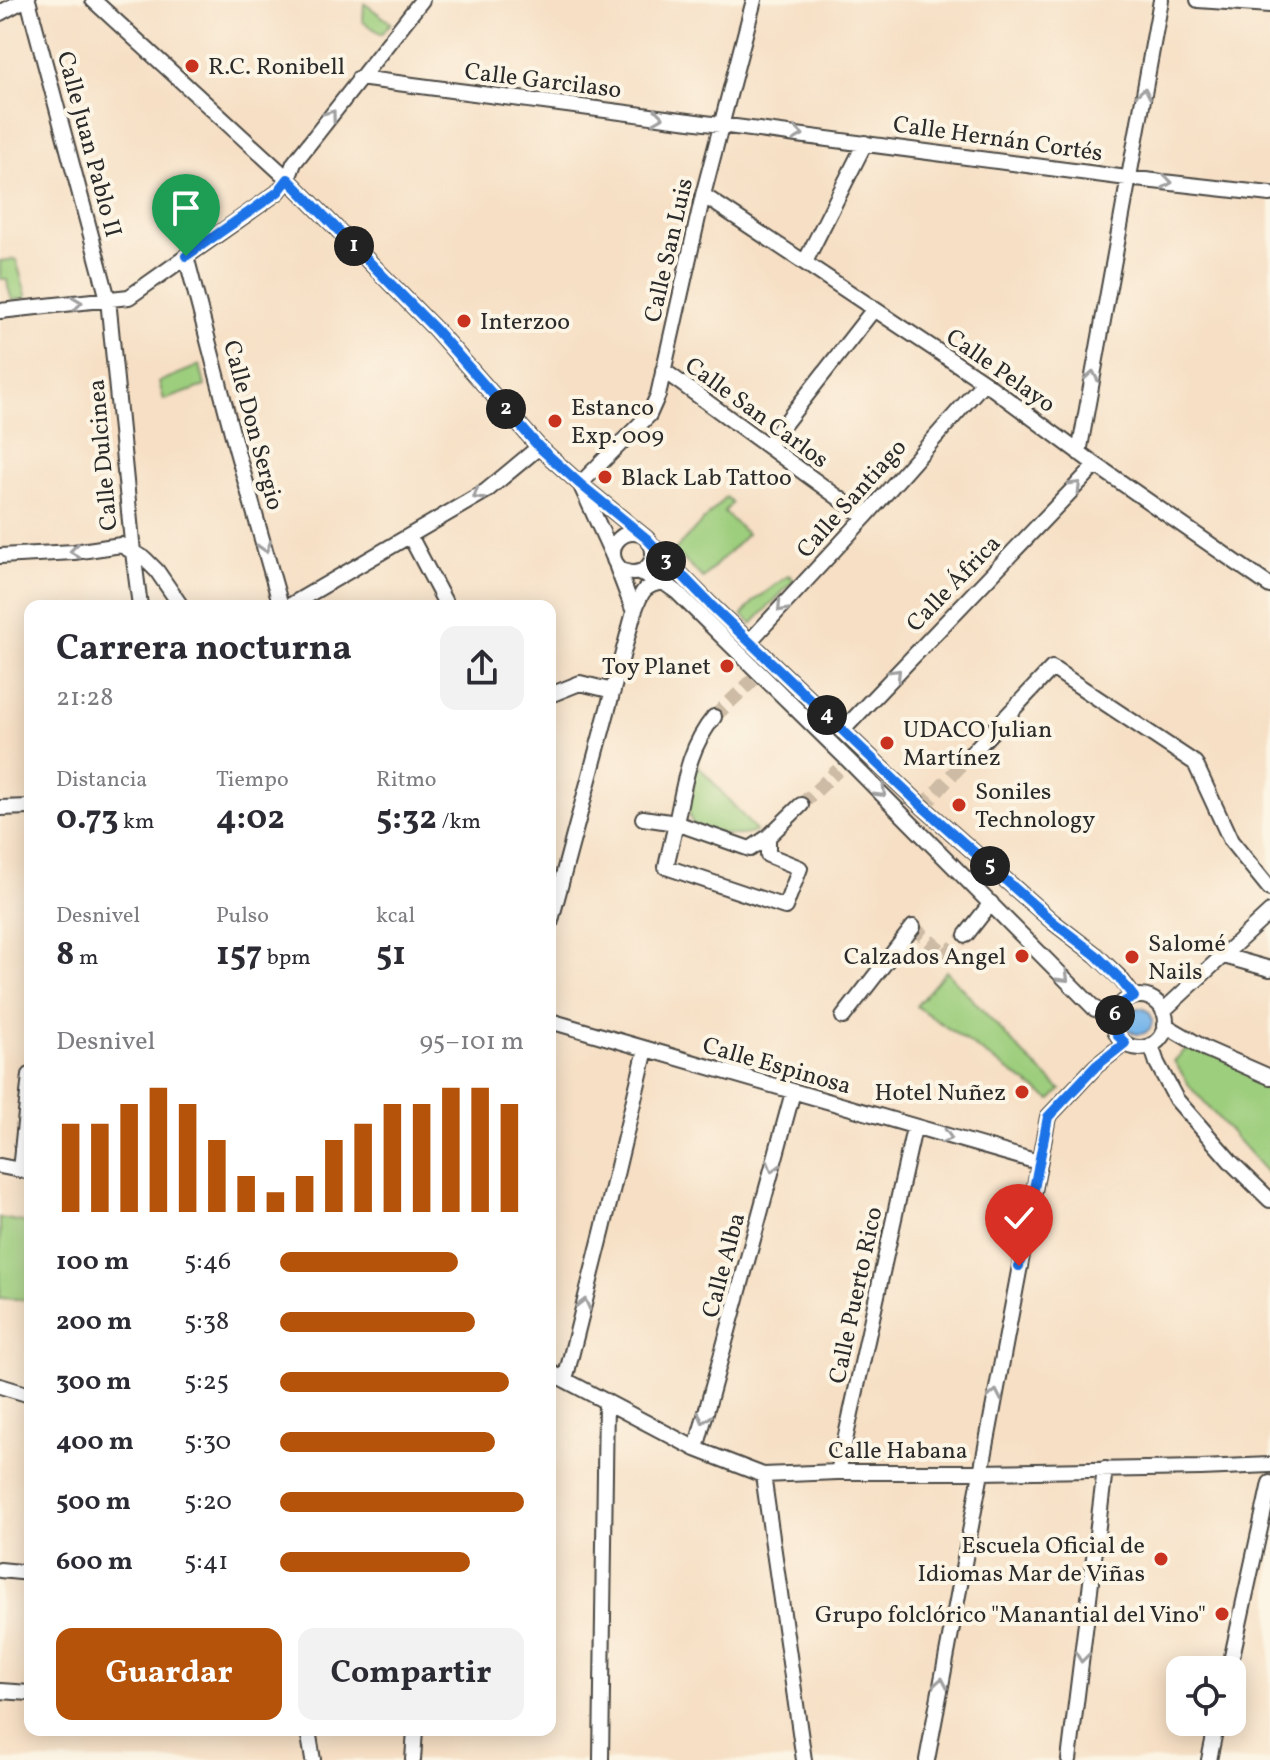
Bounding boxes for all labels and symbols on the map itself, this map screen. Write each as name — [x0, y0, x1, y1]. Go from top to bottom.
street label: Calle Juan Pablo II — [47, 48, 129, 241]
place label: R.C. Ronibell — [208, 51, 345, 85]
street label: Calle Garcilaso — [462, 55, 623, 108]
marker: R.C. Ronibell — [183, 57, 201, 75]
one-way arrow — [1134, 86, 1151, 99]
one-way arrow — [652, 108, 665, 125]
street label: Calle Hernán Cortés — [891, 108, 1105, 172]
one-way arrow — [322, 109, 336, 124]
one-way arrow — [792, 126, 805, 143]
pin — [152, 174, 220, 256]
one-way arrow — [1161, 174, 1174, 191]
street label: Calle San Luis — [637, 175, 703, 326]
pin: 1 — [334, 226, 374, 266]
one-way arrow — [71, 294, 84, 311]
place label: Interzoo — [480, 306, 570, 340]
marker: Interzoo — [455, 312, 473, 330]
street label: Calle Pelayo — [938, 321, 1062, 422]
street label: Calle Don Sergio — [213, 337, 291, 514]
street label: Calle San Carlos — [677, 350, 835, 477]
one-way arrow — [1083, 369, 1100, 383]
street label: Calle Dulcinea — [80, 378, 128, 532]
pin: 2 — [486, 389, 526, 429]
place label: Estanco Exp. 009 — [571, 392, 664, 454]
marker: Estanco Exp. 009 — [546, 412, 564, 430]
street label: Calle Santiago — [790, 432, 915, 567]
place label: Black Lab Tattoo — [621, 462, 792, 496]
marker: Black Lab Tattoo — [596, 468, 614, 486]
one-way arrow — [1066, 481, 1081, 495]
one-way arrow — [473, 486, 487, 501]
street label: Calle África — [899, 528, 1009, 641]
one-way arrow — [255, 540, 272, 554]
pin: 3 — [646, 541, 686, 581]
one-way arrow — [68, 543, 81, 560]
one-way arrow — [778, 597, 792, 612]
place label: Toy Planet — [602, 651, 711, 685]
marker: Toy Planet — [718, 657, 736, 675]
one-way arrow — [887, 669, 902, 683]
pin: 4 — [807, 695, 847, 735]
place label: UDACO Julian Martínez — [903, 714, 1052, 776]
marker: UDACO Julian Martínez — [878, 734, 896, 752]
place label: Soniles Technology — [975, 776, 1095, 838]
one-way arrow — [871, 783, 886, 797]
marker: Soniles Technology — [950, 796, 968, 814]
pin: 5 — [970, 846, 1010, 886]
place label: Salomé Nails — [1148, 928, 1226, 990]
place label: Calzados Angel — [844, 941, 1006, 975]
marker: Calzados Angel — [1013, 947, 1031, 965]
marker: Salomé Nails — [1123, 948, 1141, 966]
one-way arrow — [1055, 968, 1069, 982]
pin: 6 — [1095, 995, 1135, 1035]
street label: Calle Espinosa — [698, 1029, 855, 1104]
place label: Hotel Nuñez — [875, 1077, 1006, 1111]
marker: Hotel Nuñez — [1013, 1083, 1031, 1101]
one-way arrow — [940, 1128, 954, 1144]
one-way arrow — [765, 1160, 782, 1174]
pin — [985, 1184, 1053, 1266]
street label: Calle Puerto Rico — [822, 1204, 892, 1387]
street label: Calle Alba — [695, 1209, 755, 1322]
one-way arrow — [575, 1298, 592, 1312]
one-way arrow — [985, 1388, 1002, 1402]
one-way arrow — [697, 1411, 713, 1425]
street label: Calle Habana — [828, 1435, 968, 1469]
place label: Escuela Oficial de Idiomas Mar de Viñas — [918, 1530, 1145, 1592]
marker: Escuela Oficial de Idiomas Mar de Viñas — [1152, 1550, 1170, 1568]
place label: Grupo folclórico "Manantial del Vino" — [815, 1599, 1206, 1633]
marker: Grupo folclórico "Manantial del Vino" — [1213, 1605, 1231, 1623]
one-way arrow — [1074, 1651, 1091, 1664]
one-way arrow — [932, 1677, 949, 1690]

